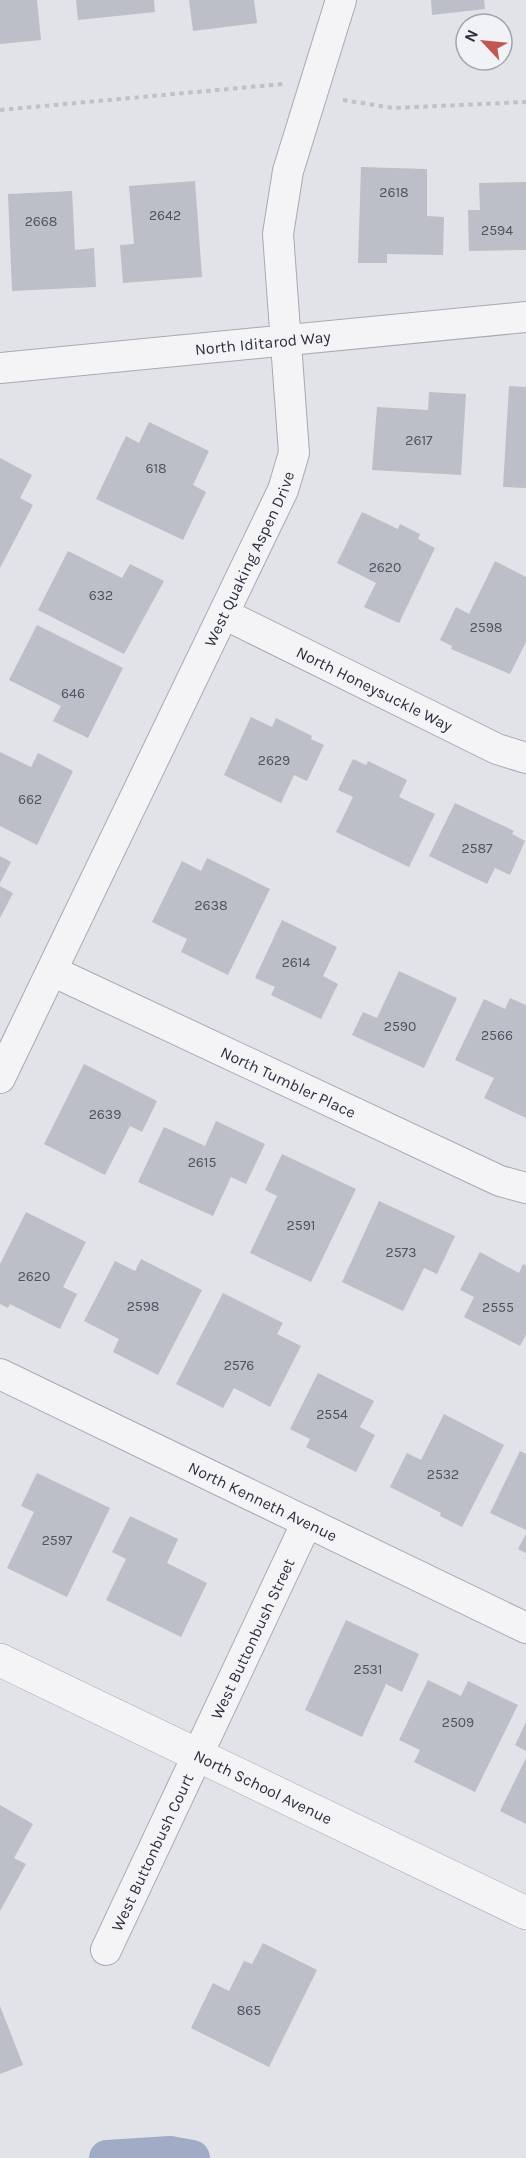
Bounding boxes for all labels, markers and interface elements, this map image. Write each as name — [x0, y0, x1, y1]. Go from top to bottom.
north arrow — [454, 12, 514, 72]
text: N — [460, 26, 482, 45]
house number: 2618 — [379, 184, 409, 201]
house number: 2642 — [149, 207, 181, 224]
house number: 2668 — [25, 213, 57, 230]
house number: 2594 — [481, 222, 513, 239]
street label: North Iditarod Way — [194, 326, 332, 359]
house number: 2617 — [405, 432, 433, 449]
house number: 618 — [145, 460, 167, 477]
street label: West Quaking Aspen Drive — [200, 469, 298, 649]
house number: 2620 — [369, 559, 401, 576]
house number: 632 — [89, 587, 113, 604]
house number: 2598 — [470, 619, 502, 636]
street label: North Honeysuckle Way — [293, 642, 456, 735]
house number: 646 — [61, 685, 85, 702]
house number: 2629 — [258, 752, 290, 769]
house number: 662 — [18, 791, 42, 808]
house number: 2587 — [461, 840, 493, 857]
house number: 2638 — [195, 897, 228, 914]
house number: 2614 — [282, 954, 310, 971]
house number: 2590 — [384, 1018, 416, 1035]
house number: 2566 — [481, 1027, 513, 1044]
street label: North Tumbler Place — [218, 1042, 359, 1122]
house number: 2639 — [89, 1106, 121, 1123]
house number: 2615 — [188, 1154, 216, 1171]
house number: 2591 — [287, 1217, 315, 1234]
house number: 2573 — [386, 1244, 416, 1261]
house number: 2620 — [18, 1268, 50, 1285]
house number: 2598 — [127, 1298, 159, 1315]
house number: 2555 — [482, 1299, 514, 1316]
house number: 2576 — [224, 1357, 254, 1374]
house number: 2554 — [316, 1406, 348, 1423]
street label: North Kenneth Avenue — [186, 1457, 340, 1545]
house number: 2532 — [427, 1466, 459, 1483]
house number: 2597 — [42, 1532, 73, 1549]
street label: West Buttonbush Street — [206, 1555, 298, 1722]
house number: 2531 — [354, 1661, 382, 1678]
house number: 2509 — [442, 1714, 474, 1731]
street label: North School Avenue — [191, 1745, 335, 1828]
street label: West Buttonbush Court — [107, 1771, 197, 1934]
house number: 865 — [237, 2002, 261, 2019]

